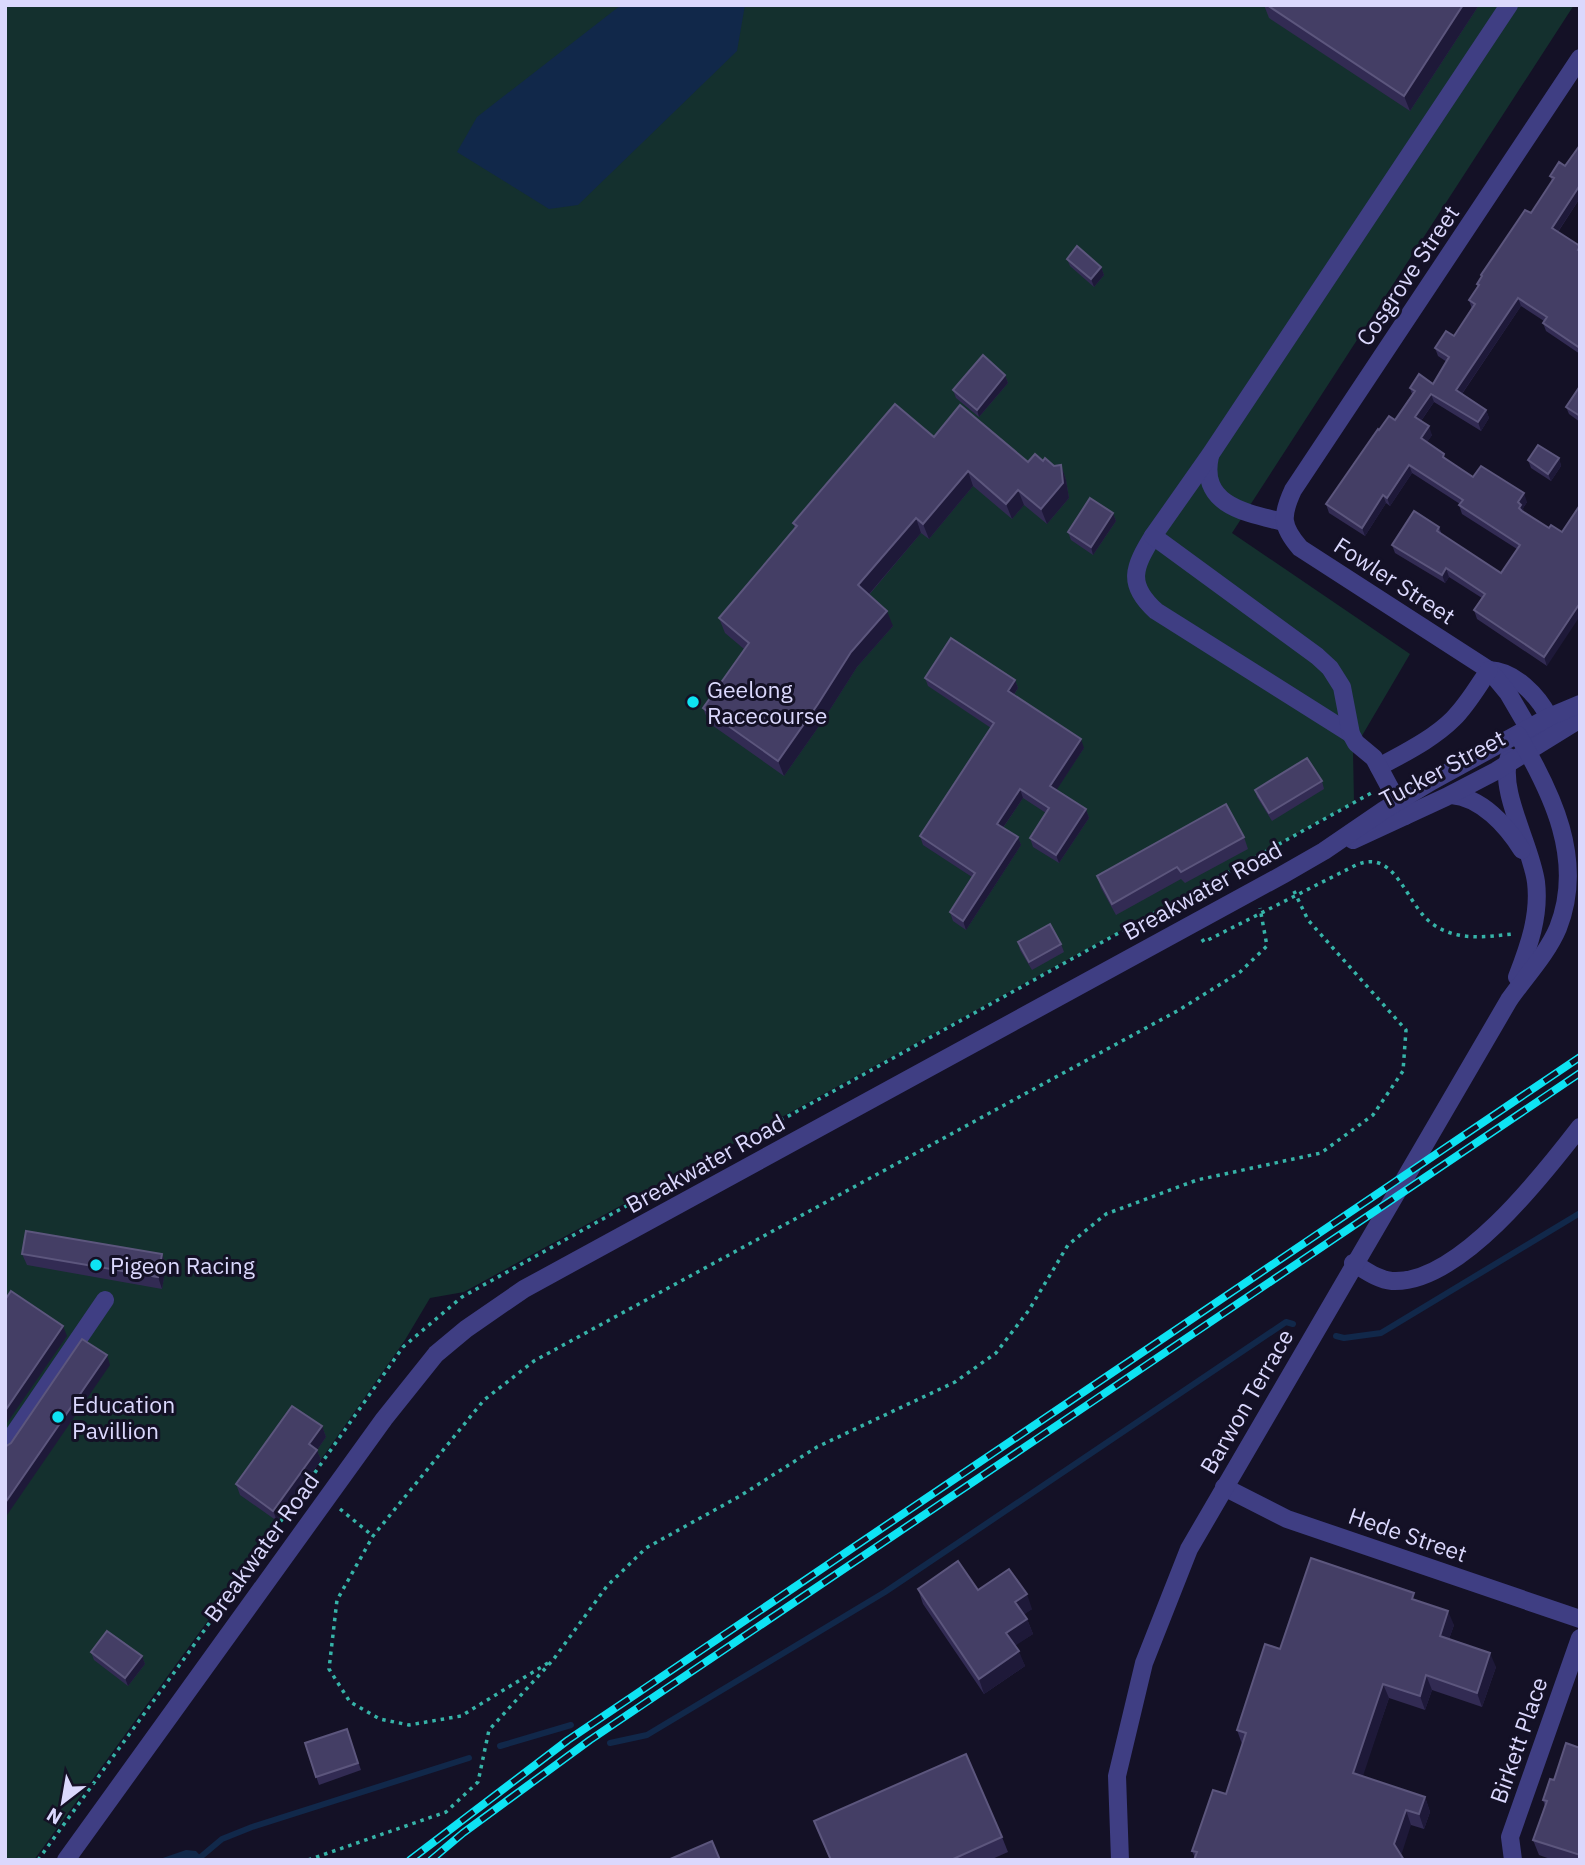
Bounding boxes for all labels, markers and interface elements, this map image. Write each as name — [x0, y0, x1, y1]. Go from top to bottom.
street label: Cosgrove Street — [1349, 199, 1465, 351]
street label: Fowler Street — [1329, 530, 1461, 630]
place label: Geelong Racecourse — [707, 674, 827, 730]
marker: Geelong Racecourse — [685, 694, 701, 710]
street label: Tucker Street — [1374, 722, 1510, 814]
street label: Breakwater Road — [1117, 834, 1287, 946]
street label: Breakwater Road — [620, 1107, 790, 1219]
place label: Pigeon Racing — [110, 1250, 255, 1280]
marker: Pigeon Racing — [88, 1257, 104, 1273]
street label: Barwon Terrace — [1192, 1323, 1300, 1479]
place label: Education Pavillion — [72, 1389, 175, 1445]
marker: Education Pavillion — [50, 1409, 66, 1425]
street label: Breakwater Road — [197, 1466, 325, 1628]
street label: Hede Street — [1345, 1500, 1471, 1568]
street label: Birkett Place — [1482, 1673, 1554, 1807]
north arrow — [28, 1767, 98, 1837]
text: N — [42, 1803, 66, 1830]

